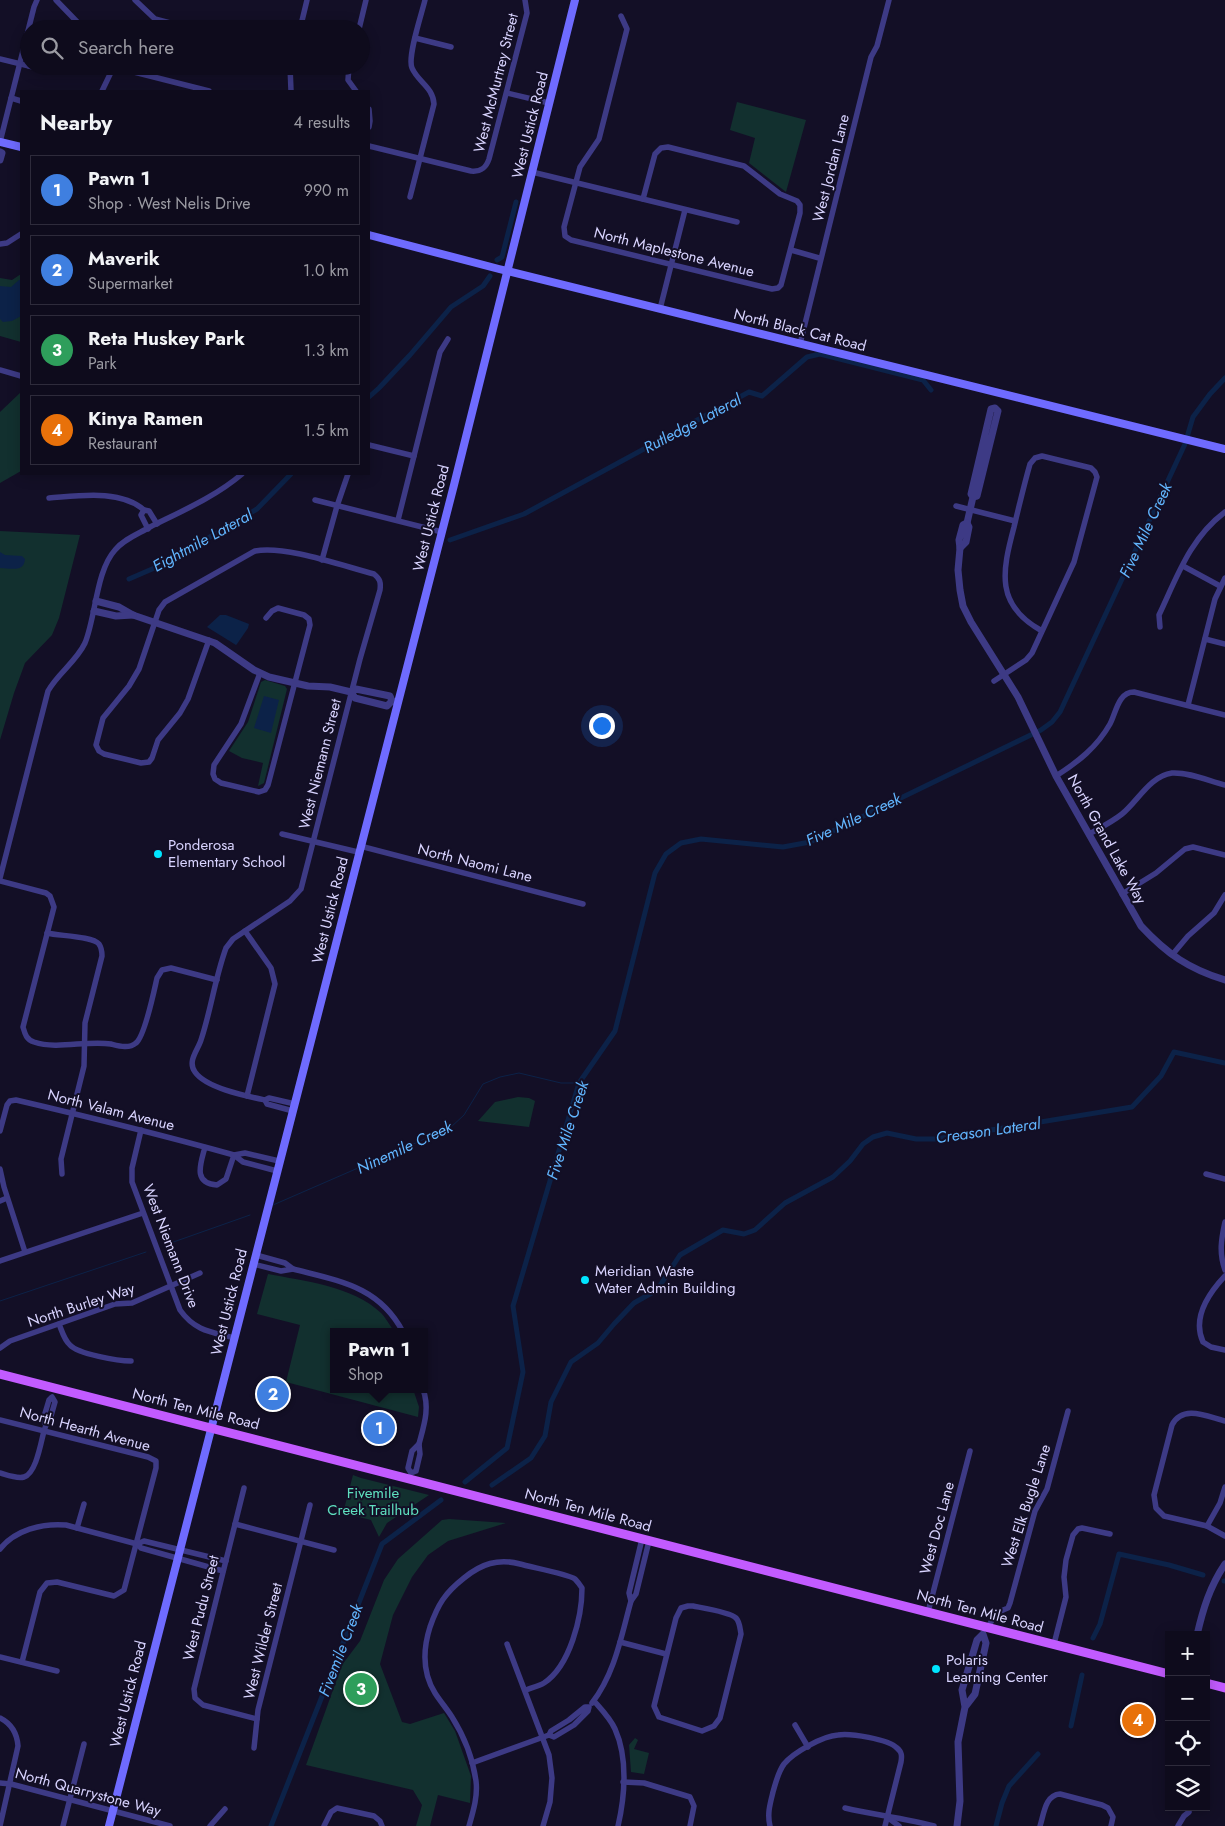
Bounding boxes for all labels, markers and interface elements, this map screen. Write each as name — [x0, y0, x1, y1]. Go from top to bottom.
street label: West McMurtrey Street — [468, 11, 524, 155]
search box — [20, 20, 370, 75]
icon: search — [38, 34, 66, 62]
text: Search here — [78, 34, 174, 61]
street label: West Ustick Road — [506, 69, 554, 181]
text: Nearby — [40, 108, 112, 138]
text: 4 results — [294, 111, 350, 134]
street label: West Jordan Lane — [807, 112, 855, 224]
text: Pawn 1 — [88, 165, 150, 192]
text: 1 — [53, 179, 61, 202]
text: 990 m — [304, 179, 349, 202]
text: Shop · West Nelis Drive — [88, 192, 251, 215]
street label: North Maplestone Avenue — [591, 221, 757, 283]
text: Maverik — [88, 245, 160, 272]
text: 2 — [52, 259, 62, 282]
text: 1.0 km — [303, 259, 349, 282]
text: Supermarket — [88, 272, 173, 295]
street label: North Black Cat Road — [731, 303, 869, 357]
text: Reta Huskey Park — [88, 325, 245, 352]
text: 3 — [52, 339, 62, 362]
text: 1.3 km — [304, 339, 349, 362]
text: Park — [88, 352, 117, 375]
water label: Rutledge Lateral — [639, 387, 747, 459]
text: Kinya Ramen — [88, 405, 203, 432]
text: 4 — [51, 419, 63, 442]
text: 1.5 km — [304, 419, 349, 442]
text: Restaurant — [88, 432, 157, 455]
street label: West Ustick Road — [407, 462, 455, 574]
water label: Five Mile Creek — [1113, 478, 1178, 582]
water label: Eightmile Lateral — [148, 503, 258, 577]
street label: West Niemann Street — [293, 696, 347, 832]
your location — [589, 713, 615, 739]
street label: North Grand Lake Way — [1062, 770, 1152, 908]
water label: Five Mile Creek — [802, 787, 906, 852]
place label: Ponderosa Elementary School — [168, 834, 285, 873]
street label: North Naomi Lane — [415, 838, 535, 888]
marker: Ponderosa Elementary School — [152, 848, 164, 860]
street label: West Ustick Road — [306, 854, 354, 966]
water label: Five Mile Creek — [541, 1077, 595, 1183]
street label: North Valam Avenue — [45, 1084, 177, 1136]
water label: Creason Lateral — [934, 1112, 1043, 1149]
water label: Ninemile Creek — [353, 1115, 457, 1180]
street label: West Niemann Drive — [137, 1181, 205, 1311]
street label: West Ustick Road — [205, 1246, 253, 1358]
place label: Meridian Waste Water Admin Building — [595, 1260, 735, 1299]
marker: Meridian Waste Water Admin Building — [579, 1274, 591, 1286]
street label: North Burley Way — [25, 1277, 138, 1333]
popup — [330, 1328, 428, 1393]
text: Pawn 1 — [348, 1336, 410, 1363]
text: Shop — [348, 1363, 383, 1386]
pin: 2 — [257, 1375, 289, 1413]
street label: North Ten Mile Road — [130, 1383, 262, 1435]
street label: North Hearth Avenue — [17, 1401, 153, 1457]
pin: 1 — [363, 1409, 395, 1447]
street label: West Elk Bugle Lane — [996, 1441, 1056, 1570]
street label: West Doc Lane — [914, 1479, 960, 1577]
park label: Fivemile Creek Trailhub — [327, 1482, 419, 1521]
street label: North Ten Mile Road — [522, 1482, 654, 1538]
street label: West Pudu Street — [177, 1553, 225, 1663]
street label: West Wilder Street — [238, 1580, 288, 1702]
street label: North Ten Mile Road — [914, 1583, 1046, 1639]
water label: Fivemile Creek — [312, 1599, 369, 1700]
map controls — [1165, 1631, 1210, 1811]
button: + — [1165, 1631, 1210, 1676]
street label: West Ustick Road — [104, 1638, 152, 1750]
place label: Polaris Learning Center — [946, 1649, 1049, 1688]
marker: Polaris Learning Center — [930, 1663, 942, 1675]
pin: 3 — [345, 1670, 377, 1708]
button: − — [1165, 1676, 1210, 1721]
pin: 4 — [1122, 1701, 1154, 1739]
button: locate — [1165, 1721, 1210, 1766]
street label: North Quarrystone Way — [13, 1762, 164, 1822]
button: layers — [1165, 1766, 1210, 1811]

